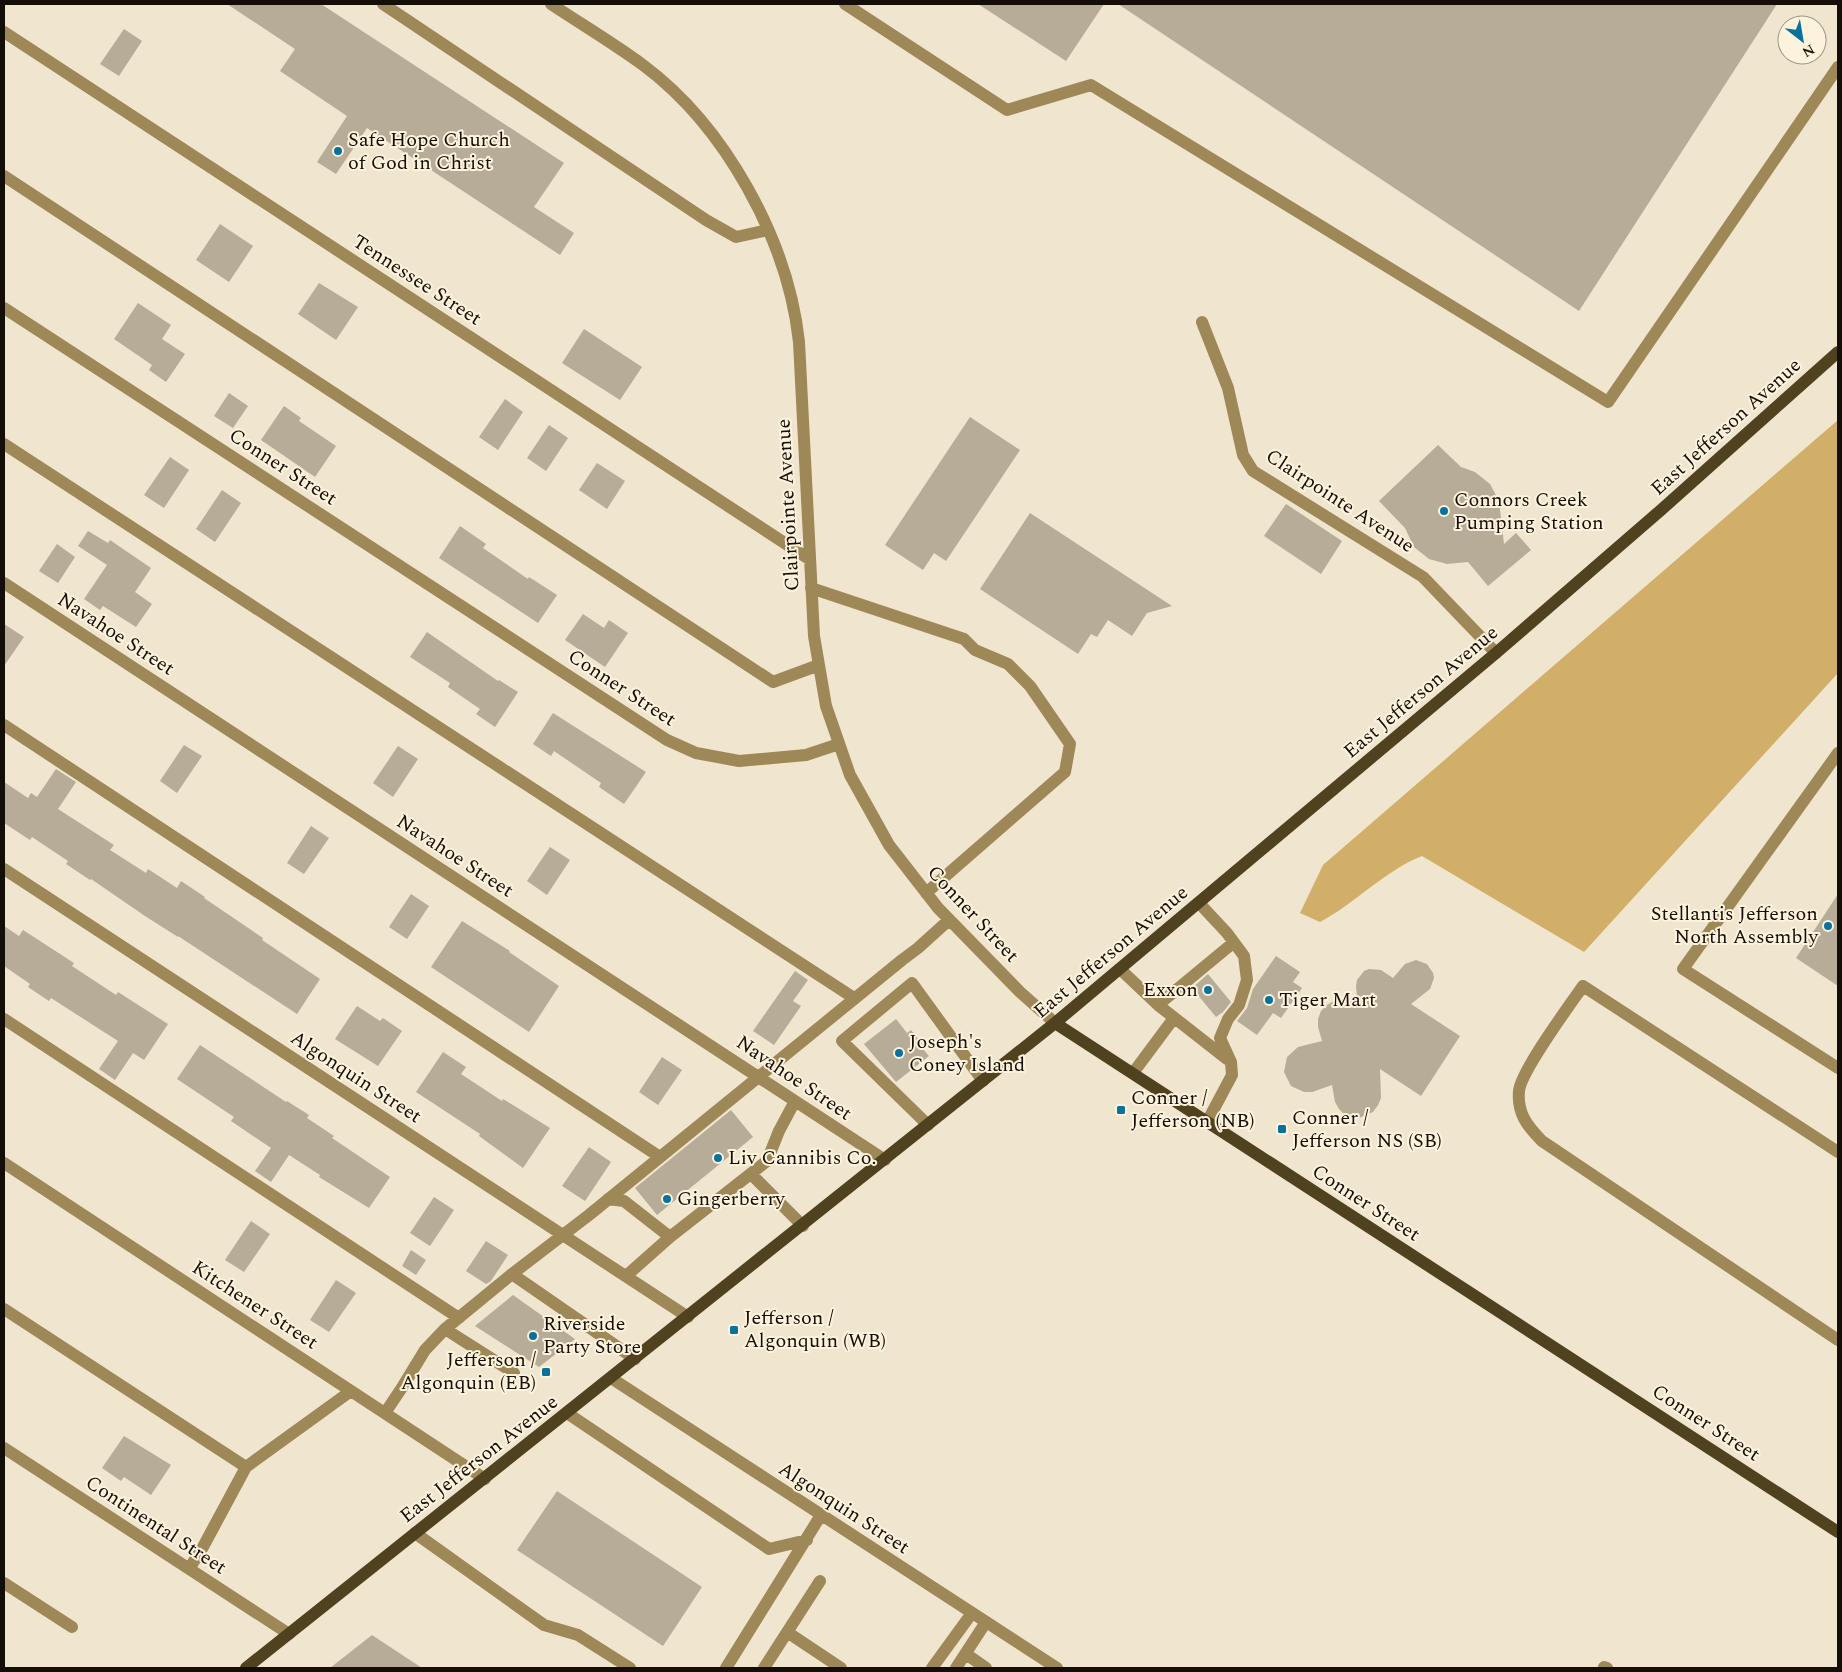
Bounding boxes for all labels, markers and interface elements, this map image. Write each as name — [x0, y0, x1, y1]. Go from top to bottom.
north arrow — [1777, 15, 1827, 65]
text: N — [1798, 39, 1819, 63]
place label: Safe Hope Church of God in Christ — [348, 125, 510, 178]
marker: Safe Hope Church of God in Christ — [332, 145, 344, 157]
street label: Tennessee Street — [346, 227, 488, 333]
street label: East Jefferson Avenue — [1644, 351, 1808, 503]
street label: Clairpointe Avenue — [769, 418, 807, 592]
street label: Conner Street — [223, 421, 343, 513]
street label: Clairpointe Avenue — [1260, 441, 1420, 561]
place label: Connors Creek Pumping Station — [1454, 485, 1604, 538]
marker: Connors Creek Pumping Station — [1438, 505, 1450, 517]
street label: Navahoe Street — [51, 585, 181, 683]
street label: East Jefferson Avenue — [1337, 618, 1505, 766]
street label: Conner Street — [562, 642, 682, 734]
street label: Navahoe Street — [390, 807, 520, 905]
street label: Conner Street — [920, 859, 1026, 969]
street label: East Jefferson Avenue — [1027, 878, 1195, 1026]
place label: Stellantis Jefferson North Assembly — [1651, 899, 1819, 952]
marker: Stellantis Jefferson North Assembly — [1822, 920, 1834, 932]
place label: Exxon — [1143, 975, 1198, 1005]
marker: Exxon — [1202, 984, 1214, 996]
place label: Tiger Mart — [1279, 985, 1376, 1015]
marker: Tiger Mart — [1263, 994, 1275, 1006]
street label: Algonquin Street — [284, 1023, 428, 1131]
place label: Joseph's Coney Island — [909, 1027, 1025, 1080]
street label: Navahoe Street — [730, 1028, 858, 1128]
marker: Joseph's Coney Island — [893, 1047, 905, 1059]
place label: Conner / Jefferson (NB) — [1131, 1083, 1254, 1136]
place label: Conner / Jefferson NS (SB) — [1292, 1103, 1442, 1156]
marker: Conner / Jefferson (NB) — [1115, 1104, 1127, 1116]
marker: Conner / Jefferson NS (SB) — [1276, 1123, 1288, 1135]
place label: Liv Cannibis Co. — [728, 1143, 876, 1173]
marker: Liv Cannibis Co. — [712, 1152, 724, 1164]
street label: Conner Street — [1306, 1157, 1426, 1249]
place label: Gingerberry — [677, 1184, 786, 1214]
marker: Gingerberry — [661, 1193, 673, 1205]
street label: Kitchener Street — [186, 1253, 324, 1357]
place label: Jefferson / Algonquin (WB) — [744, 1303, 886, 1356]
place label: Riverside Party Store — [543, 1309, 641, 1362]
marker: Jefferson / Algonquin (WB) — [728, 1324, 740, 1336]
marker: Riverside Party Store — [527, 1330, 539, 1342]
place label: Jefferson / Algonquin (EB) — [401, 1345, 536, 1398]
marker: Jefferson / Algonquin (EB) — [540, 1366, 552, 1378]
street label: Conner Street — [1646, 1377, 1766, 1469]
street label: East Jefferson Avenue — [393, 1388, 565, 1530]
street label: Algonquin Street — [772, 1454, 916, 1562]
street label: Continental Street — [79, 1468, 233, 1582]

